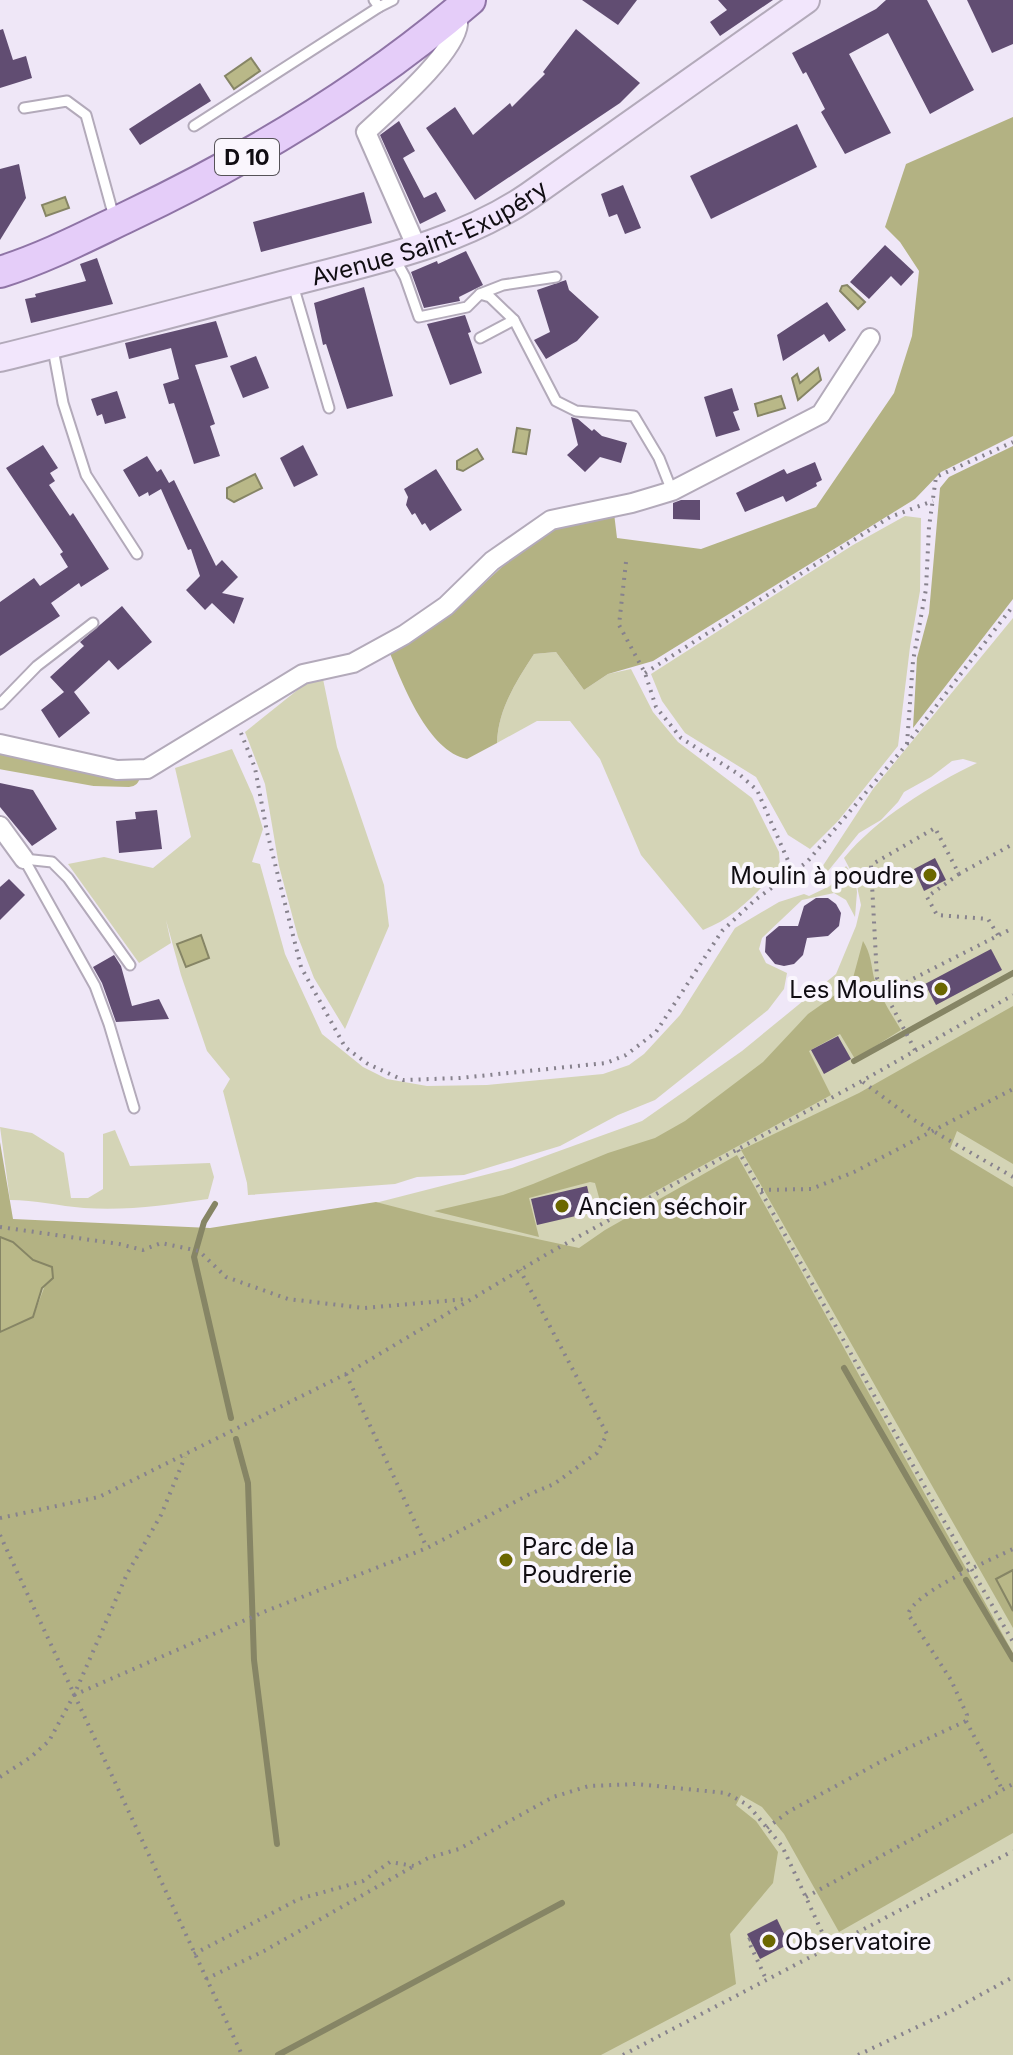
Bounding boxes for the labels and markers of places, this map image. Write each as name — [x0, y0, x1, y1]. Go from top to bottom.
place label: Moulin à poudre — [730, 861, 914, 890]
marker: Moulin à poudre — [921, 866, 939, 884]
place label: Les Moulins — [789, 975, 925, 1004]
marker: Les Moulins — [932, 980, 950, 998]
place label: Ancien séchoir — [578, 1192, 747, 1221]
marker: Ancien séchoir — [553, 1197, 571, 1215]
place label: Parc de la Poudrerie — [522, 1532, 635, 1589]
marker: Parc de la Poudrerie — [497, 1551, 515, 1569]
place label: Observatoire — [785, 1927, 931, 1956]
marker: Observatoire — [760, 1932, 778, 1950]

